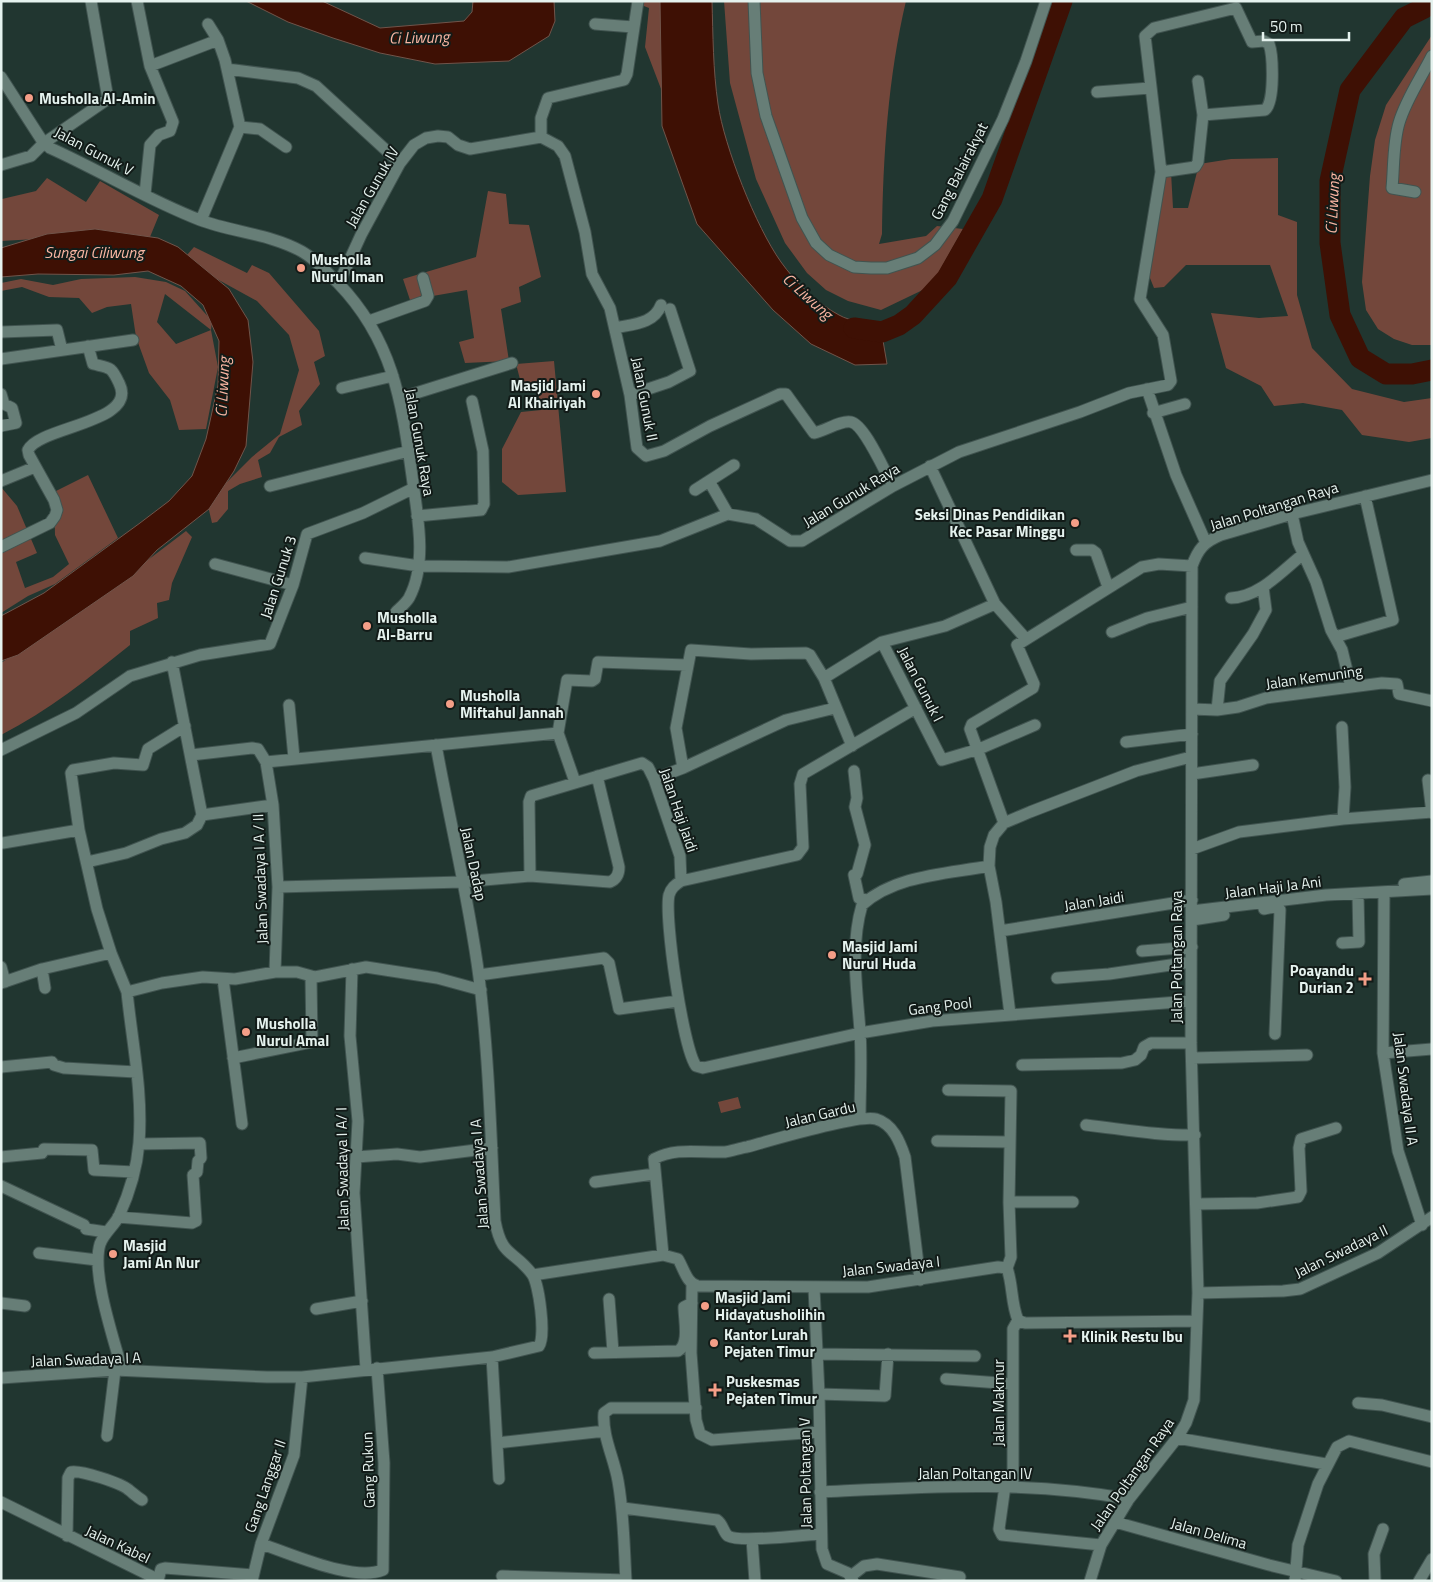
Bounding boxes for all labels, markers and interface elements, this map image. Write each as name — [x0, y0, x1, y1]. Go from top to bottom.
scale bar — [1263, 10, 1349, 42]
text: 50 m — [1270, 15, 1303, 38]
water label: Ci Liwung — [389, 24, 452, 50]
place label: Musholla Al-Amin — [39, 87, 156, 110]
marker: Musholla Al-Amin — [23, 92, 35, 104]
street label: Gang Balairakyat — [925, 118, 994, 224]
street label: Jalan Gunuk V — [50, 121, 138, 182]
street label: Jalan Gunuk IV — [339, 142, 405, 232]
water label: Ci Liwung — [1318, 171, 1346, 235]
water label: Sungai Ciliwung — [44, 240, 146, 264]
place label: Musholla Nurul Iman — [311, 248, 384, 288]
marker: Musholla Nurul Iman — [295, 262, 307, 274]
water label: Ci Liwung — [778, 267, 840, 327]
water label: Ci Liwung — [208, 354, 236, 418]
street label: Jalan Gunuk II — [626, 355, 664, 443]
place label: Masjid Jami Al Khairiyah — [508, 374, 586, 414]
street label: Jalan Gunuk Raya — [399, 386, 441, 498]
marker: Masjid Jami Al Khairiyah — [590, 388, 602, 400]
street label: Jalan Gunuk Raya — [798, 457, 904, 533]
street label: Jalan Poltangan Raya — [1207, 475, 1341, 536]
place label: Seksi Dinas Pendidikan Kec Pasar Minggu — [915, 503, 1065, 543]
marker: Seksi Dinas Pendidikan Kec Pasar Minggu — [1069, 517, 1081, 529]
street label: Jalan Gunuk 3 — [254, 532, 302, 622]
place label: Musholla Al-Barru — [377, 606, 438, 646]
marker: Musholla Al-Barru — [361, 620, 373, 632]
street label: Jalan Gunuk I — [892, 642, 950, 726]
street label: Jalan Kemuning — [1264, 659, 1364, 695]
place label: Musholla Miftahul Jannah — [460, 684, 564, 724]
marker: Musholla Miftahul Jannah — [444, 698, 456, 710]
street label: Jalan Haji Jaidi — [654, 765, 704, 855]
street label: Jalan Swadaya I A / II — [246, 813, 274, 945]
street label: Jalan Dadap — [455, 825, 493, 903]
street label: Jalan Haji Ja Ani — [1223, 870, 1323, 904]
street label: Jalan Jaidi — [1062, 885, 1126, 917]
street label: Jalan Poltangan Raya — [1165, 890, 1188, 1024]
place label: Masjid Jami Nurul Huda — [842, 935, 918, 975]
marker: Masjid Jami Nurul Huda — [826, 949, 838, 961]
place label: Poayandu Durian 2 — [1290, 959, 1354, 999]
marker: Poayandu Durian 2 — [1358, 972, 1372, 986]
street label: Gang Pool — [907, 991, 973, 1021]
place label: Musholla Nurul Amal — [256, 1012, 329, 1052]
marker: Musholla Nurul Amal — [240, 1026, 252, 1038]
street label: Jalan Swadaya II A — [1388, 1031, 1424, 1147]
street label: Jalan Gardu — [782, 1095, 858, 1133]
street label: Jalan Swadaya I A/ I — [329, 1107, 355, 1231]
street label: Jalan Swadaya I A — [464, 1118, 494, 1230]
street label: Jalan Swadaya II — [1290, 1218, 1392, 1284]
place label: Masjid Jami An Nur — [123, 1234, 200, 1274]
marker: Masjid Jami An Nur — [107, 1248, 119, 1260]
street label: Jalan Swadaya I — [841, 1249, 941, 1283]
place label: Masjid Jami Hidayatusholihin — [715, 1286, 825, 1326]
marker: Masjid Jami Hidayatusholihin — [699, 1300, 711, 1312]
place label: Kantor Lurah Pejaten Timur — [724, 1323, 815, 1363]
place label: Klinik Restu Ibu — [1081, 1325, 1183, 1348]
marker: Klinik Restu Ibu — [1063, 1329, 1077, 1343]
marker: Kantor Lurah Pejaten Timur — [708, 1337, 720, 1349]
street label: Jalan Swadaya I A — [30, 1346, 142, 1372]
street label: Jalan Makmur — [987, 1359, 1010, 1447]
place label: Puskesmas Pejaten Timur — [726, 1370, 817, 1410]
marker: Puskesmas Pejaten Timur — [708, 1383, 722, 1397]
street label: Jalan Poltangan Raya — [1084, 1412, 1180, 1535]
street label: Jalan Poltangan V — [793, 1417, 817, 1528]
street label: Gang Rukun — [355, 1432, 381, 1508]
street label: Gang Langgar II — [238, 1436, 292, 1536]
street label: Jalan Poltangan IV — [918, 1462, 1032, 1485]
street label: Jalan Delima — [1168, 1511, 1250, 1555]
street label: Jalan Kabel — [82, 1519, 154, 1569]

